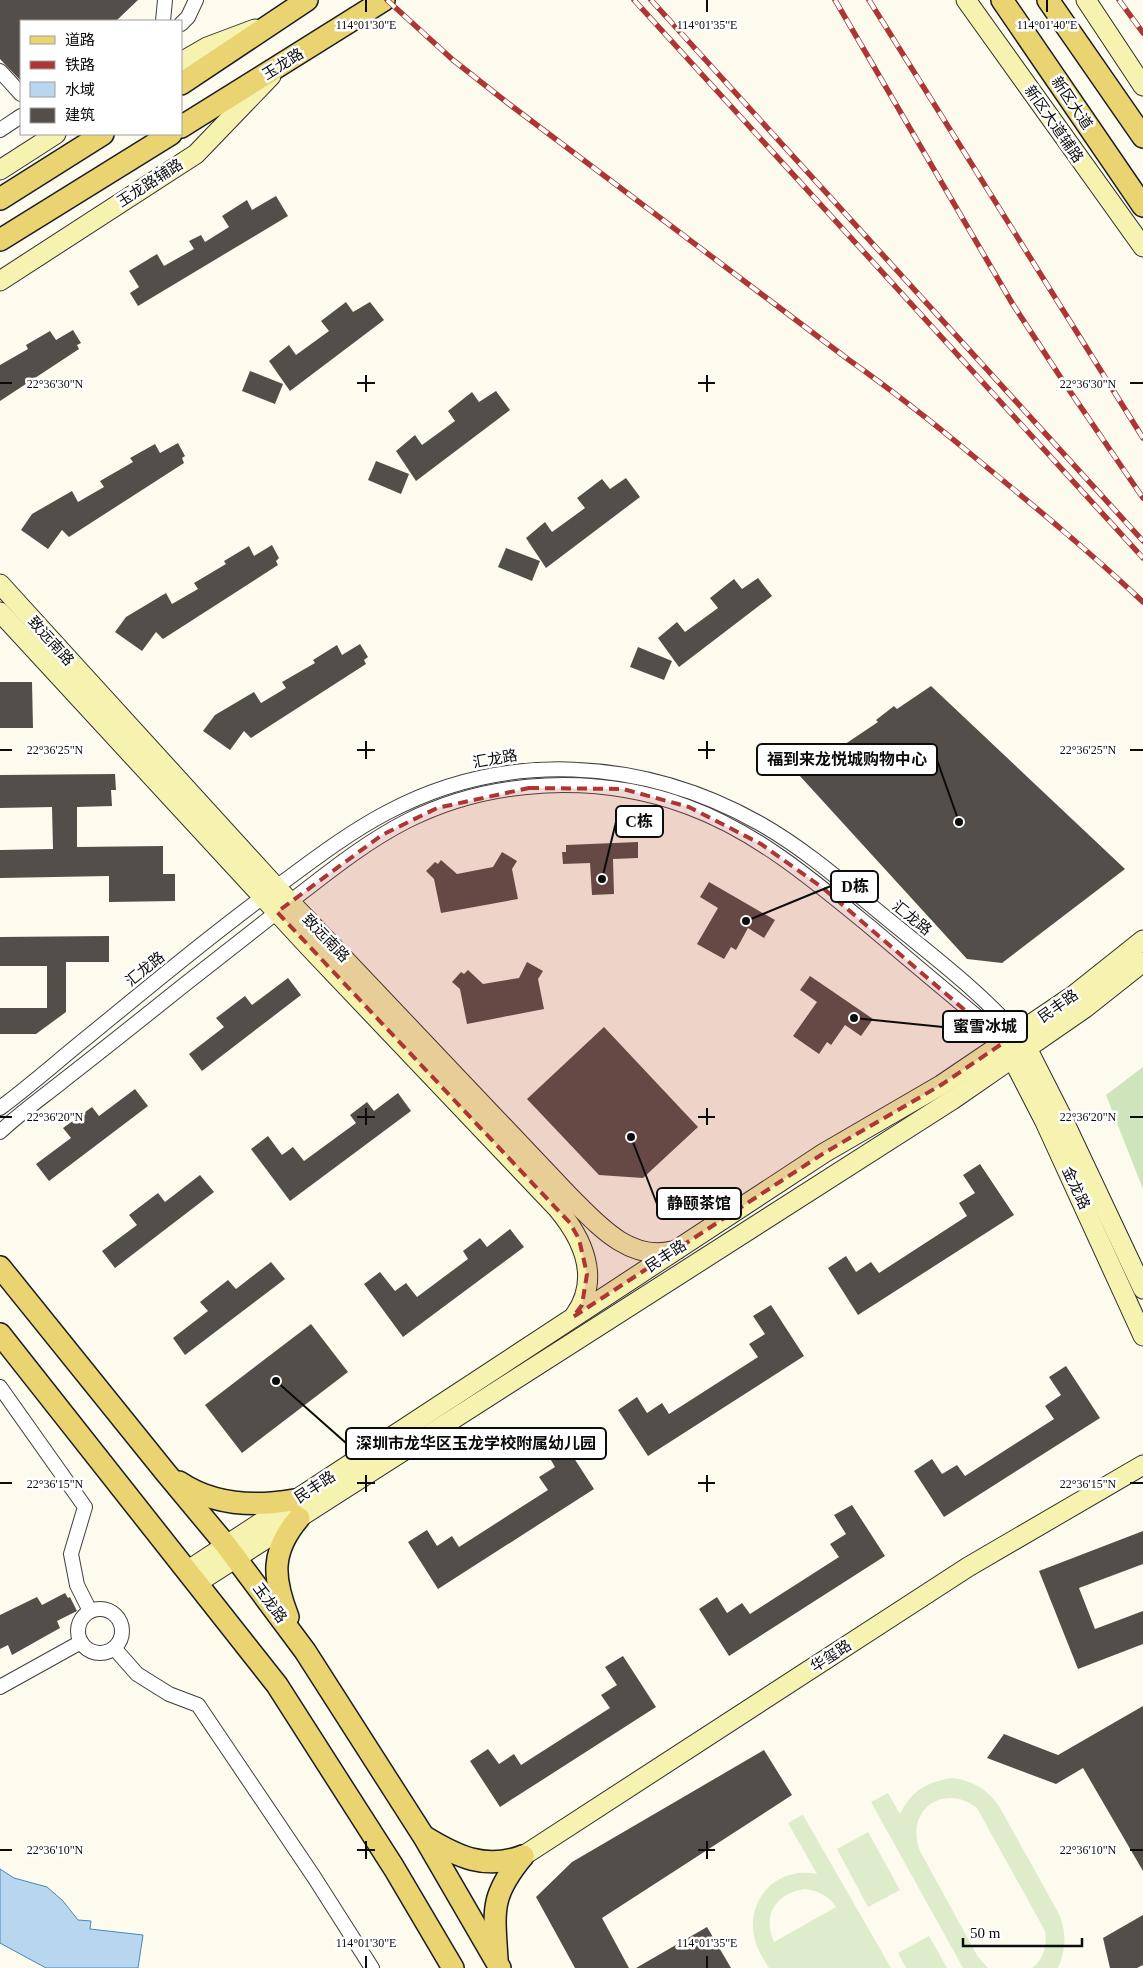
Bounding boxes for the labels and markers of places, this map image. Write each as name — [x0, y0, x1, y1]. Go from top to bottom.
callout: 福到来龙悦城购物中心 — [757, 744, 937, 775]
callout: C栋 — [616, 806, 663, 837]
callout: D栋 — [831, 871, 878, 902]
callout: 蜜雪冰城 — [943, 1011, 1027, 1042]
callout: 静颐茶馆 — [657, 1188, 741, 1219]
callout: 深圳市龙华区玉龙学校附属幼儿园 — [346, 1428, 606, 1459]

